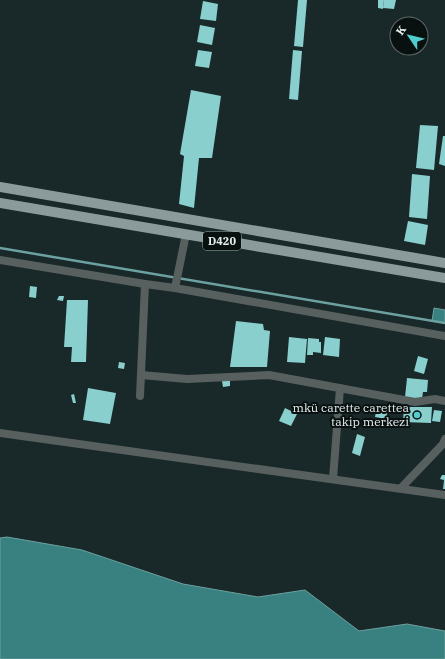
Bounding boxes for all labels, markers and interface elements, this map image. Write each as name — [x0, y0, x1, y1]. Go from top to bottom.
north arrow — [389, 16, 429, 56]
text: K — [393, 22, 409, 38]
road number: D420 — [203, 232, 241, 250]
place label: mkü carette carettea takip merkezi — [293, 400, 409, 429]
marker: mkü carette carettea takip merkezi — [412, 410, 422, 420]

